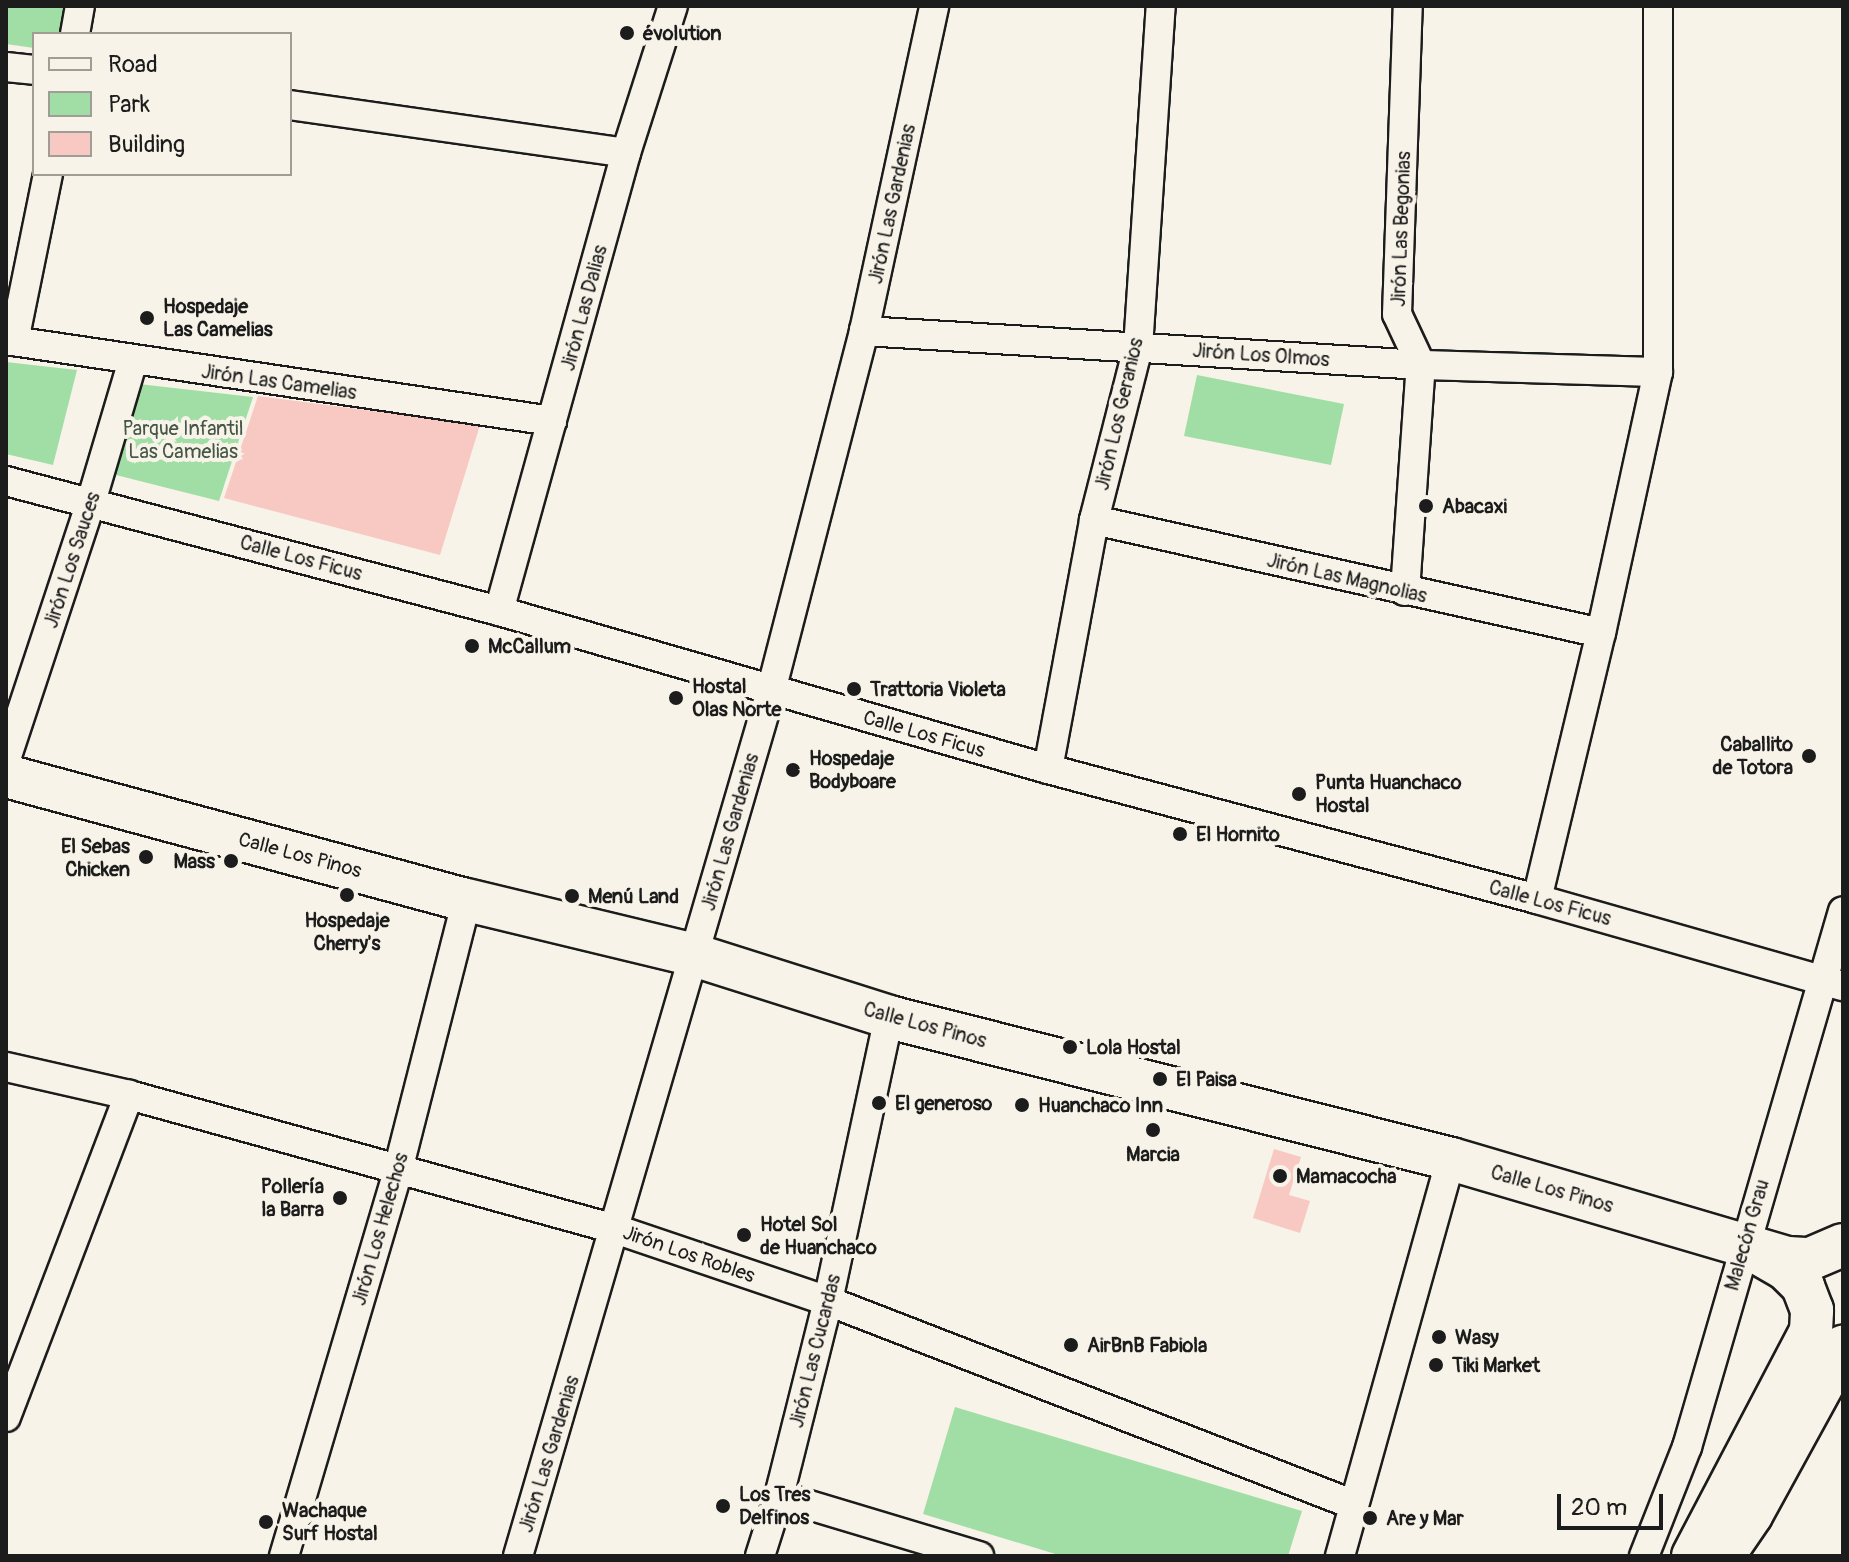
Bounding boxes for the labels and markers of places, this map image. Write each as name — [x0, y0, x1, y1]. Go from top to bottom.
place label: évolution — [643, 21, 722, 45]
marker: évolution — [618, 24, 636, 42]
place label: Hospedaje Las Camelias — [163, 294, 273, 341]
marker: Hospedaje Las Camelias — [138, 309, 156, 327]
place label: Abacaxi — [1442, 494, 1507, 518]
marker: Abacaxi — [1417, 497, 1435, 515]
place label: McCallum — [488, 634, 571, 658]
marker: McCallum — [463, 637, 481, 655]
place label: Hostal Olas Norte — [692, 674, 781, 721]
place label: Trattoria Violeta — [870, 677, 1006, 701]
marker: Trattoria Violeta — [845, 680, 863, 698]
marker: Hostal Olas Norte — [667, 689, 685, 707]
place label: Caballito de Totora — [1713, 732, 1793, 779]
place label: Hospedaje Bodyboare — [809, 746, 896, 793]
marker: Caballito de Totora — [1800, 747, 1818, 765]
marker: Hospedaje Bodyboare — [784, 761, 802, 779]
place label: Punta Huanchaco Hostal — [1315, 770, 1461, 817]
marker: Punta Huanchaco Hostal — [1290, 785, 1308, 803]
place label: El Hornito — [1196, 822, 1280, 846]
marker: El Hornito — [1171, 825, 1189, 843]
place label: El Sebas Chicken — [61, 834, 130, 881]
marker: El Sebas Chicken — [137, 848, 155, 866]
place label: Mass — [173, 849, 215, 873]
marker: Mass — [222, 852, 240, 870]
place label: Menú Land — [588, 884, 679, 908]
marker: Hospedaje Cherry's — [338, 886, 356, 904]
marker: Menú Land — [563, 887, 581, 905]
place label: Hospedaje Cherry's — [304, 908, 390, 955]
place label: Lola Hostal — [1086, 1035, 1181, 1059]
marker: Lola Hostal — [1061, 1038, 1079, 1056]
place label: El Paisa — [1176, 1067, 1237, 1091]
marker: El Paisa — [1151, 1070, 1169, 1088]
place label: El generoso — [895, 1091, 992, 1115]
place label: Huanchaco Inn — [1038, 1093, 1163, 1117]
marker: El generoso — [870, 1094, 888, 1112]
marker: Huanchaco Inn — [1013, 1096, 1031, 1114]
marker: Marcia — [1144, 1121, 1162, 1139]
place label: Marcia — [1126, 1142, 1180, 1166]
place label: Mamacocha — [1296, 1164, 1396, 1188]
marker: Mamacocha — [1271, 1167, 1289, 1185]
place label: Pollería la Barra — [261, 1174, 324, 1221]
marker: Pollería la Barra — [331, 1189, 349, 1207]
place label: Hotel Sol de Huanchaco — [760, 1212, 877, 1259]
marker: Hotel Sol de Huanchaco — [735, 1226, 753, 1244]
place label: Wasy — [1455, 1325, 1499, 1349]
marker: Wasy — [1430, 1328, 1448, 1346]
place label: AirBnB Fabiola — [1087, 1333, 1207, 1357]
marker: AirBnB Fabiola — [1062, 1336, 1080, 1354]
place label: Tiki Market — [1452, 1353, 1540, 1377]
marker: Tiki Market — [1427, 1356, 1445, 1374]
place label: Los Tres Delfinos — [739, 1482, 810, 1529]
marker: Los Tres Delfinos — [714, 1497, 732, 1515]
place label: Wachaque Surf Hostal — [282, 1498, 378, 1545]
place label: Are y Mar — [1386, 1506, 1464, 1530]
marker: Are y Mar — [1361, 1509, 1379, 1527]
marker: Wachaque Surf Hostal — [257, 1513, 275, 1531]

